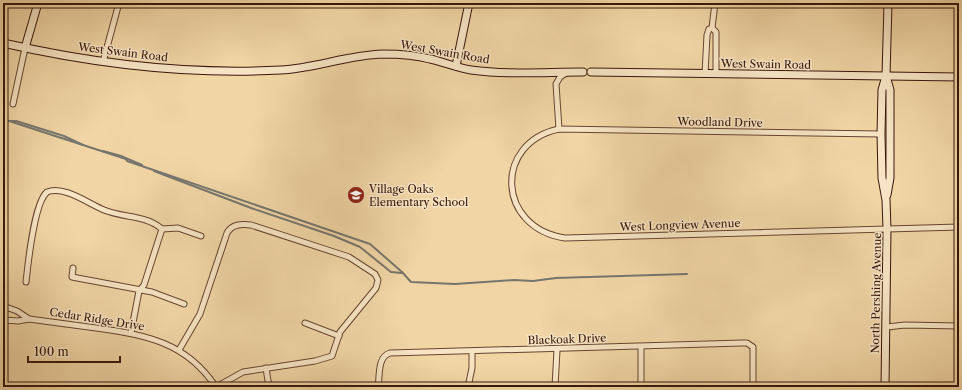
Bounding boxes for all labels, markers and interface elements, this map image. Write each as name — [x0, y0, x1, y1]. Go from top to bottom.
street label: West Swain Road — [398, 37, 491, 67]
street label: West Swain Road — [76, 39, 169, 64]
street label: West Swain Road — [720, 56, 812, 72]
street label: Woodland Drive — [676, 114, 763, 130]
place label: Village Oaks Elementary School — [368, 182, 469, 209]
school or university icon: Village Oaks Elementary School — [346, 185, 366, 205]
street label: West Longview Avenue — [618, 216, 741, 234]
street label: North Pershing Avenue — [868, 232, 884, 354]
street label: Cedar Ridge Drive — [48, 305, 146, 333]
street label: Blackoak Drive — [527, 331, 607, 347]
scale bar — [28, 338, 120, 364]
text: 100 m — [34, 344, 69, 359]

